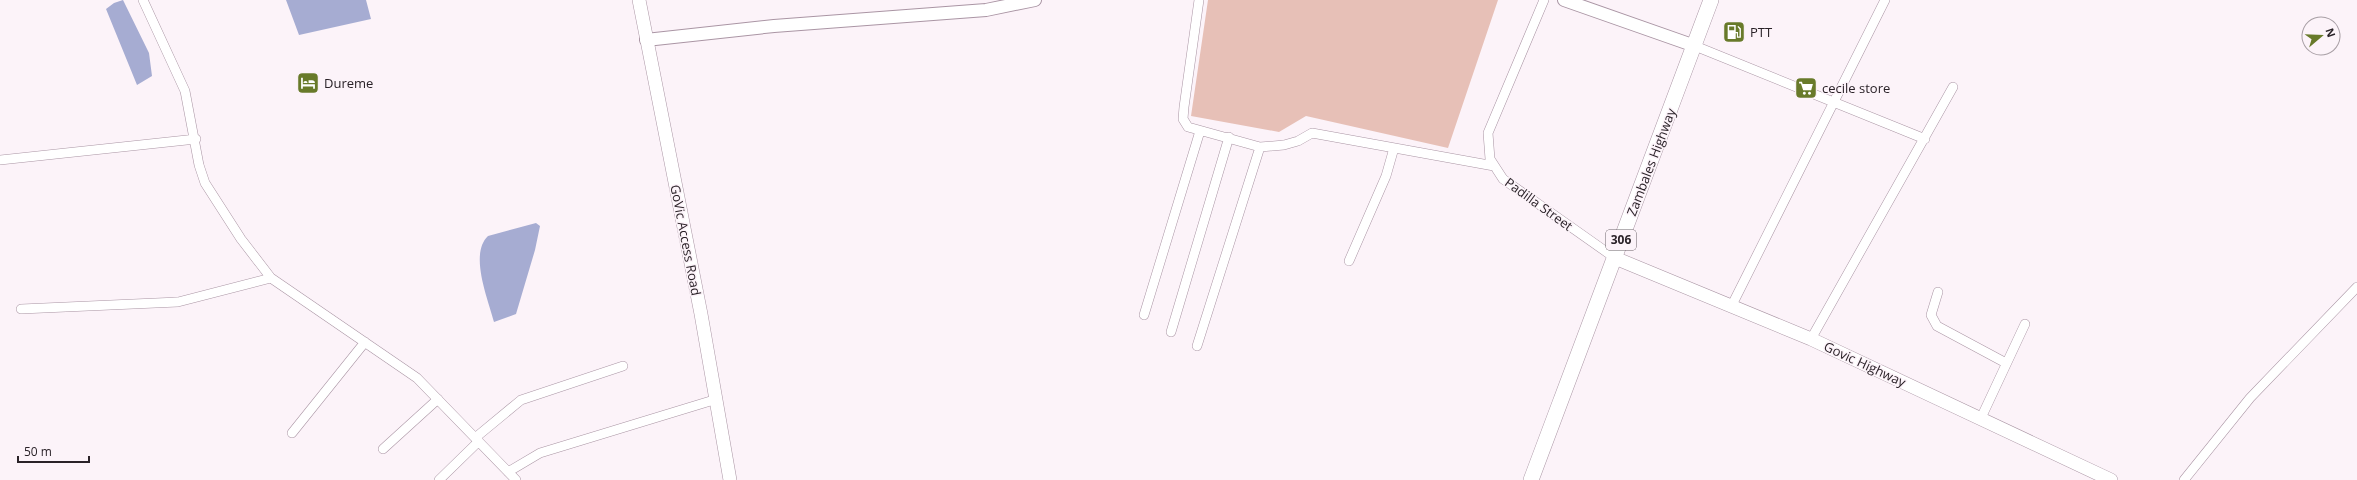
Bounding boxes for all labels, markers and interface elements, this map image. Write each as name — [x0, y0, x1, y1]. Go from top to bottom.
north arrow — [2301, 16, 2341, 56]
fuel station icon: PTT — [1721, 19, 1747, 45]
place label: PTT — [1750, 23, 1773, 41]
text: N — [2322, 26, 2339, 39]
hotel icon: Dureme — [295, 70, 321, 96]
place label: Dureme — [324, 74, 373, 92]
supermarket icon: cecile store — [1793, 75, 1819, 101]
place label: cecile store — [1822, 79, 1890, 97]
street label: Zambales Highway — [1622, 105, 1680, 218]
street label: Padilla Street — [1501, 173, 1577, 235]
street label: GoVic Access Road — [666, 183, 706, 297]
road number: 306 — [1606, 230, 1636, 250]
street label: Govic Highway — [1821, 337, 1909, 391]
scale bar — [18, 438, 89, 464]
text: 50 m — [24, 443, 52, 460]

